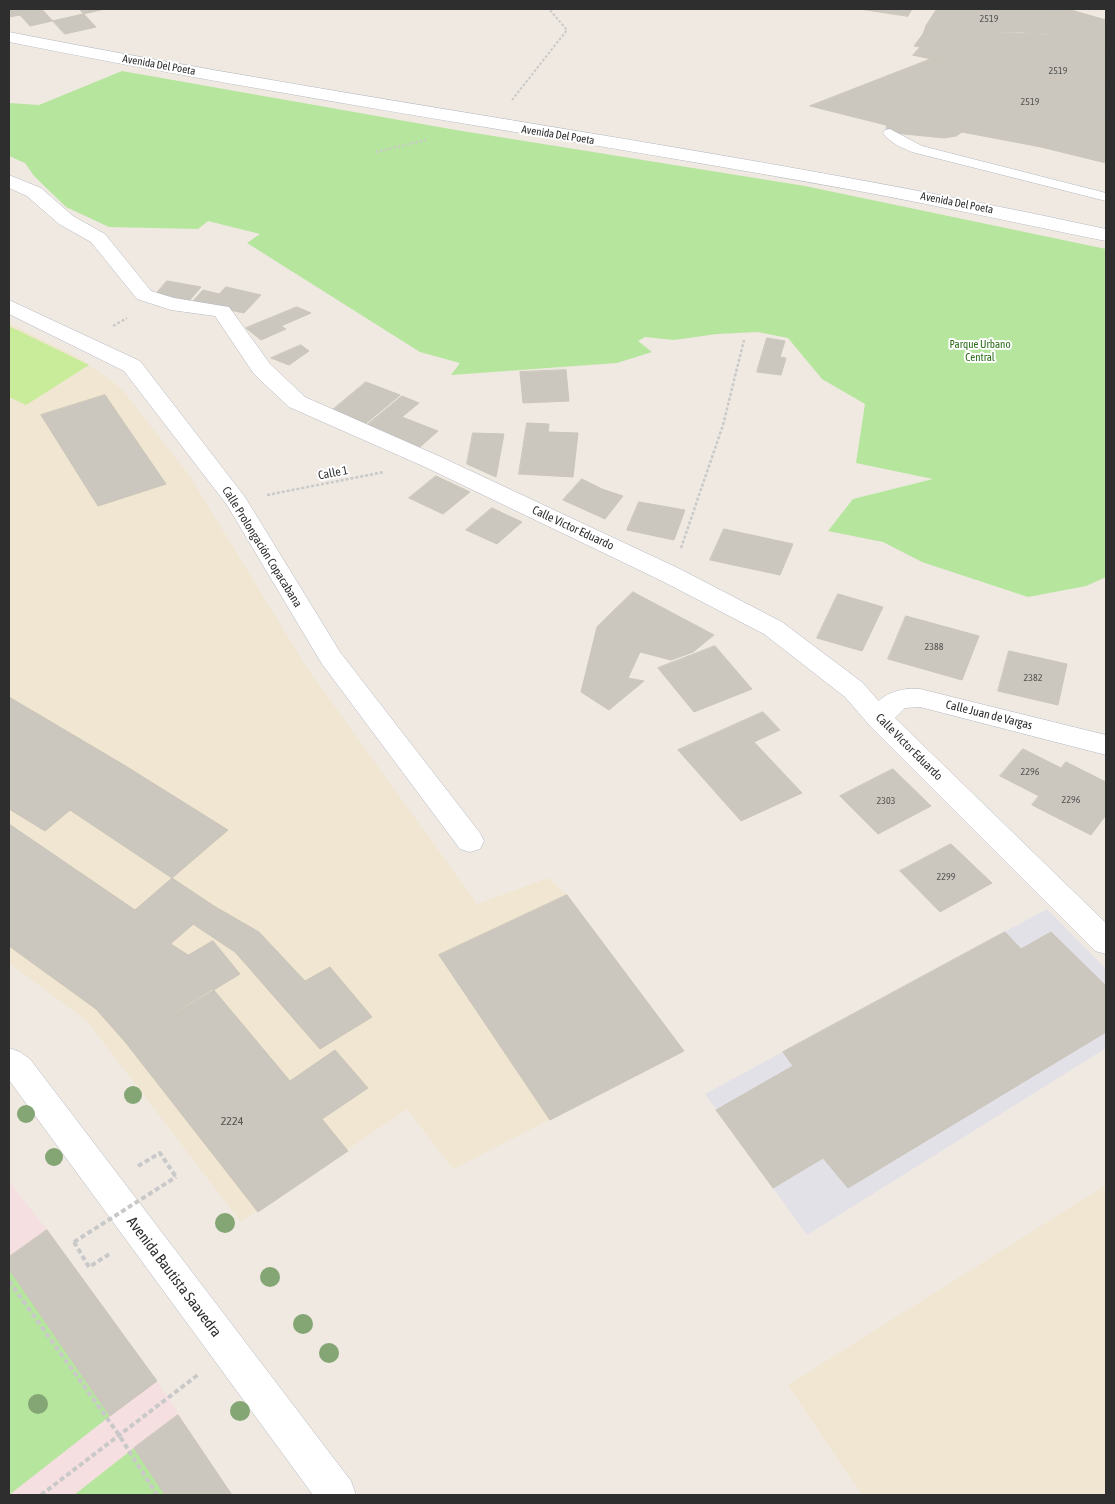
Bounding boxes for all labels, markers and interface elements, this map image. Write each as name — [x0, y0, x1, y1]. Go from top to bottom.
house number: 2519 — [980, 13, 998, 25]
street label: Avenida Del Poeta — [122, 52, 196, 78]
house number: 2519 — [1049, 65, 1067, 77]
house number: 2519 — [1021, 96, 1039, 108]
street label: Avenida Del Poeta — [521, 123, 595, 147]
street label: Avenida Del Poeta — [920, 189, 994, 217]
park label: Parque Urbano Central — [949, 338, 1011, 364]
street label: Calle 1 — [317, 463, 349, 483]
street label: Calle Prolongación Copacabana — [219, 484, 305, 610]
street label: Calle Victor Eduardo — [530, 503, 616, 553]
house number: 2388 — [925, 641, 943, 653]
house number: 2382 — [1024, 672, 1042, 684]
street label: Calle Juan de Vargas — [944, 697, 1034, 733]
street label: Calle Victor Eduardo — [873, 711, 945, 783]
house number: 2296 — [1021, 766, 1039, 778]
house number: 2296 — [1062, 794, 1080, 806]
house number: 2303 — [877, 795, 895, 807]
house number: 2299 — [937, 871, 955, 883]
house number: 2224 — [221, 1114, 243, 1128]
street label: Avenida Bautista Saavedra — [123, 1213, 225, 1341]

